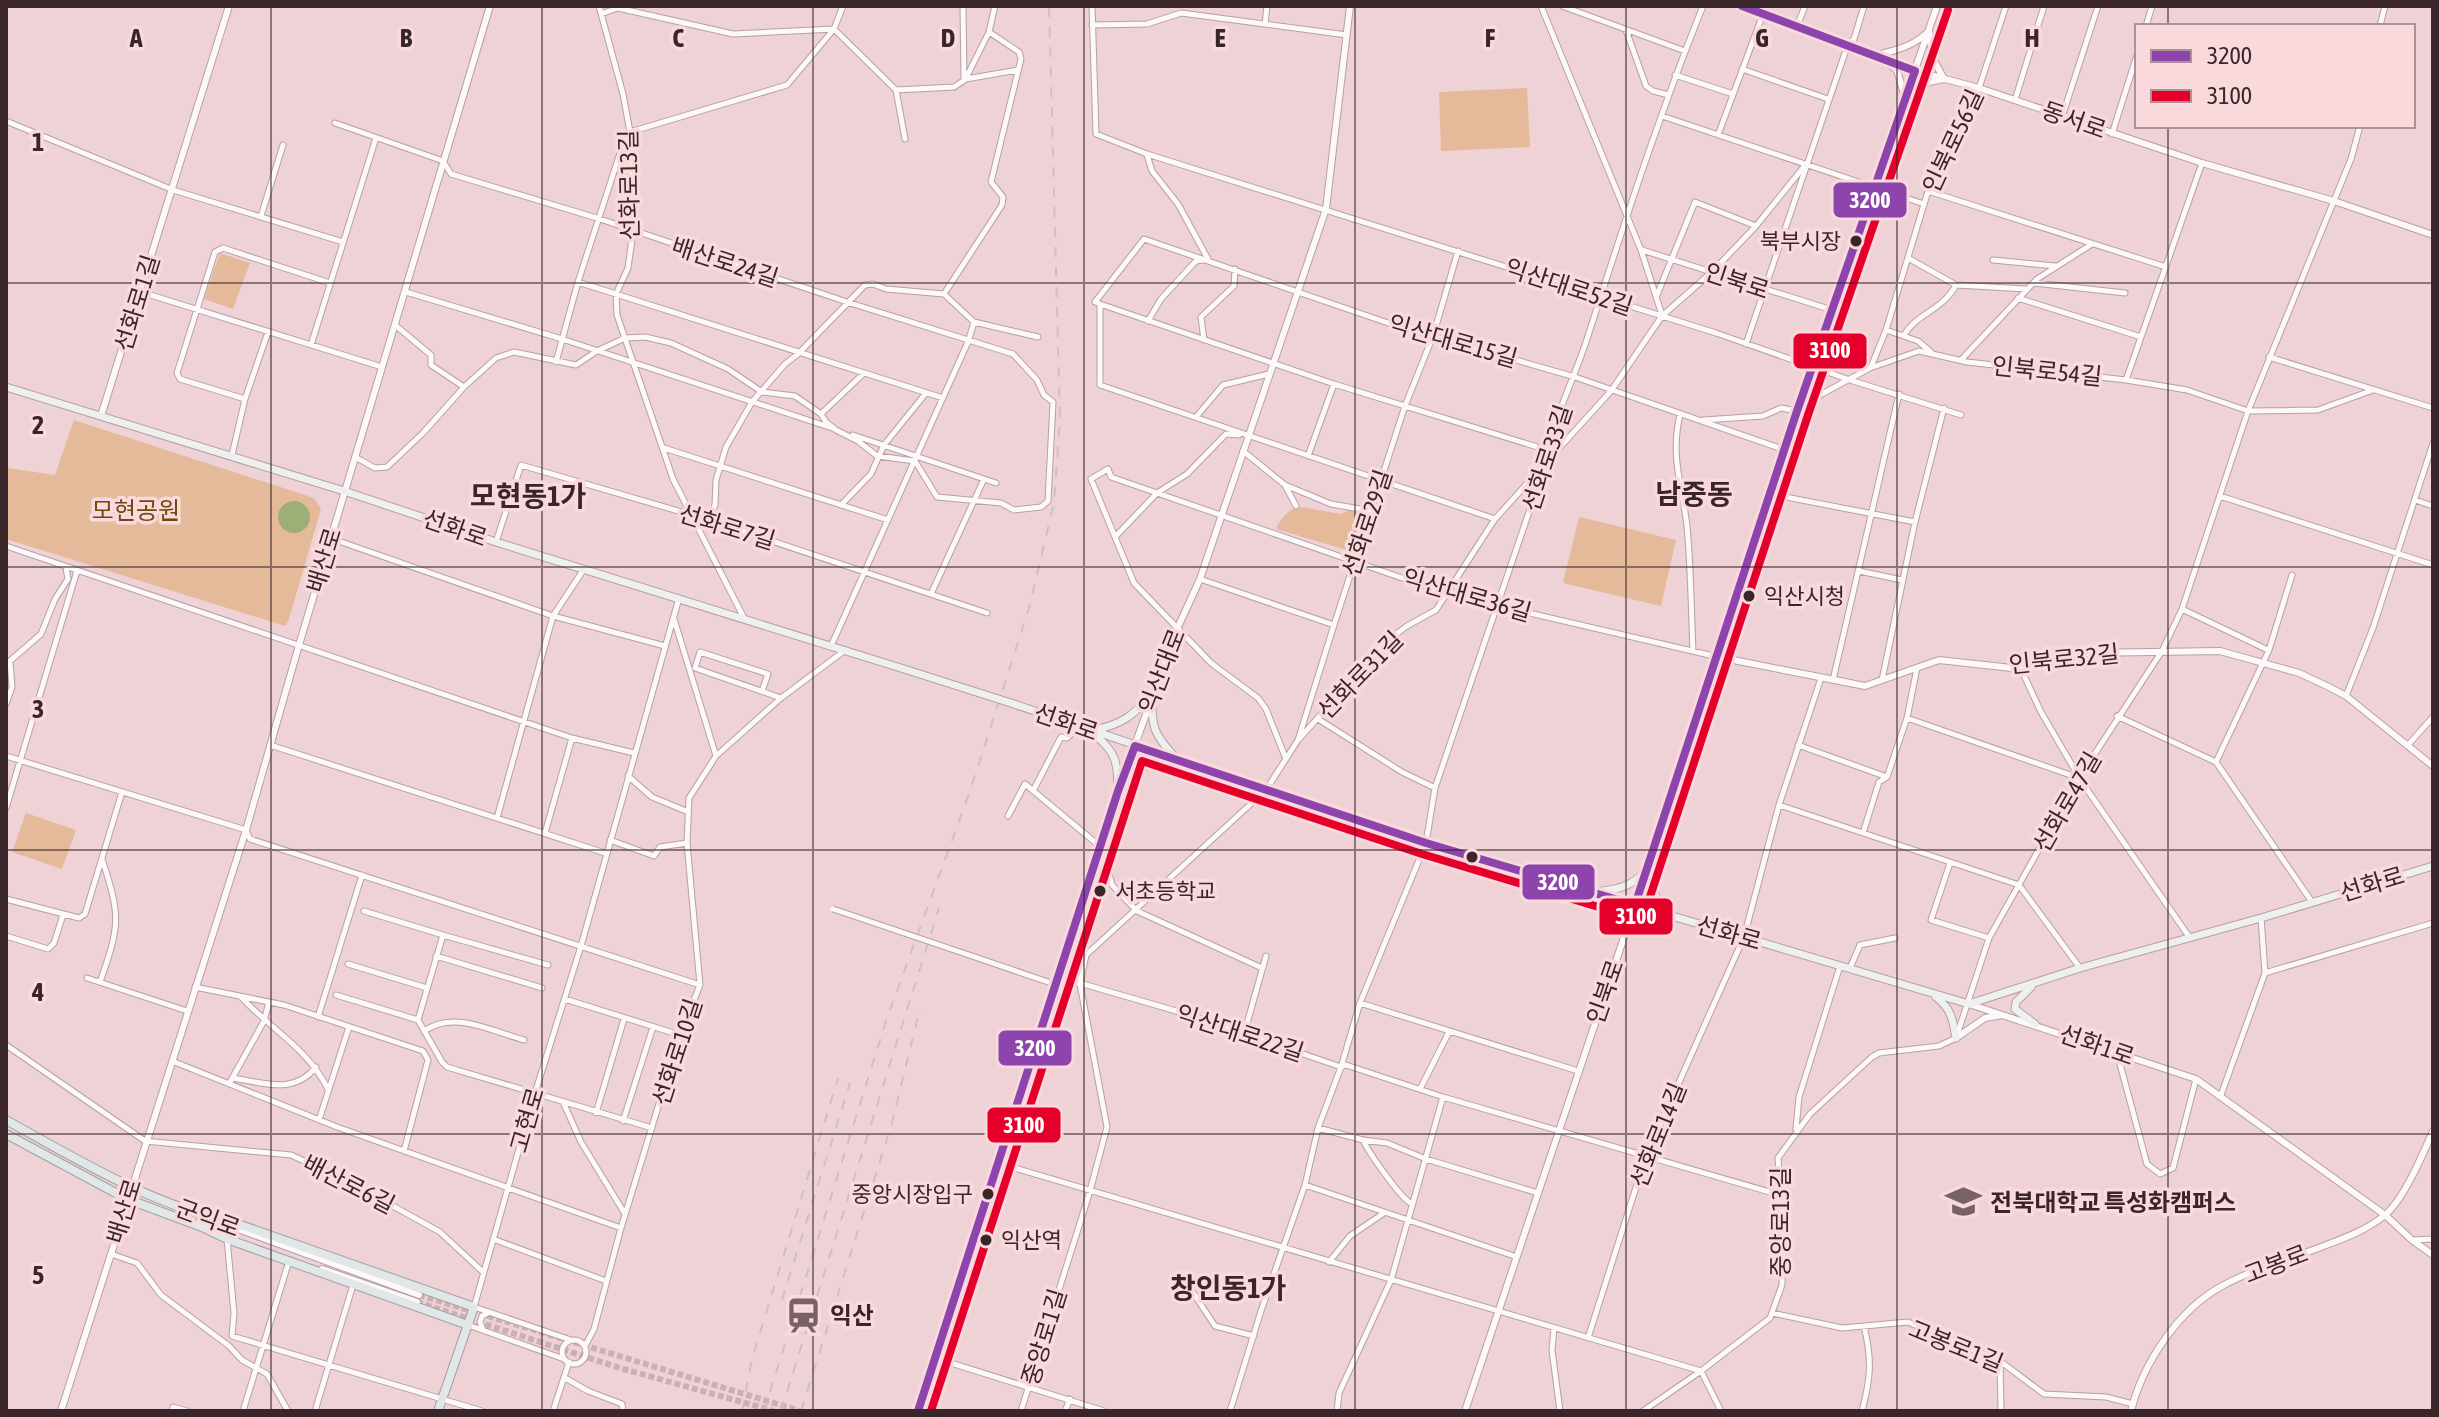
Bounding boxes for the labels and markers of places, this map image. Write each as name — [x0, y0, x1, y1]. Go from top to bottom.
place label: 북부시장 — [1760, 228, 1841, 254]
marker: 북부시장 — [1848, 233, 1864, 249]
place label: 익산시청 — [1764, 583, 1845, 609]
marker: 익산시청 — [1741, 588, 1757, 604]
unlabelled marker — [1464, 849, 1480, 865]
place label: 서초등학교 — [1115, 878, 1216, 904]
marker: 서초등학교 — [1092, 883, 1108, 899]
place label: 중앙시장입구 — [852, 1181, 973, 1207]
school or university icon: 전북대학교 특성화캠퍼스 — [1945, 1183, 1983, 1221]
marker: 중앙시장입구 — [980, 1186, 996, 1202]
place label: 전북대학교 특성화캠퍼스 — [1990, 1189, 2236, 1216]
place label: 익산역 — [1001, 1227, 1062, 1253]
marker: 익산역 — [978, 1232, 994, 1248]
station icon: 익산 — [785, 1296, 823, 1334]
place label: 익산 — [830, 1302, 874, 1329]

